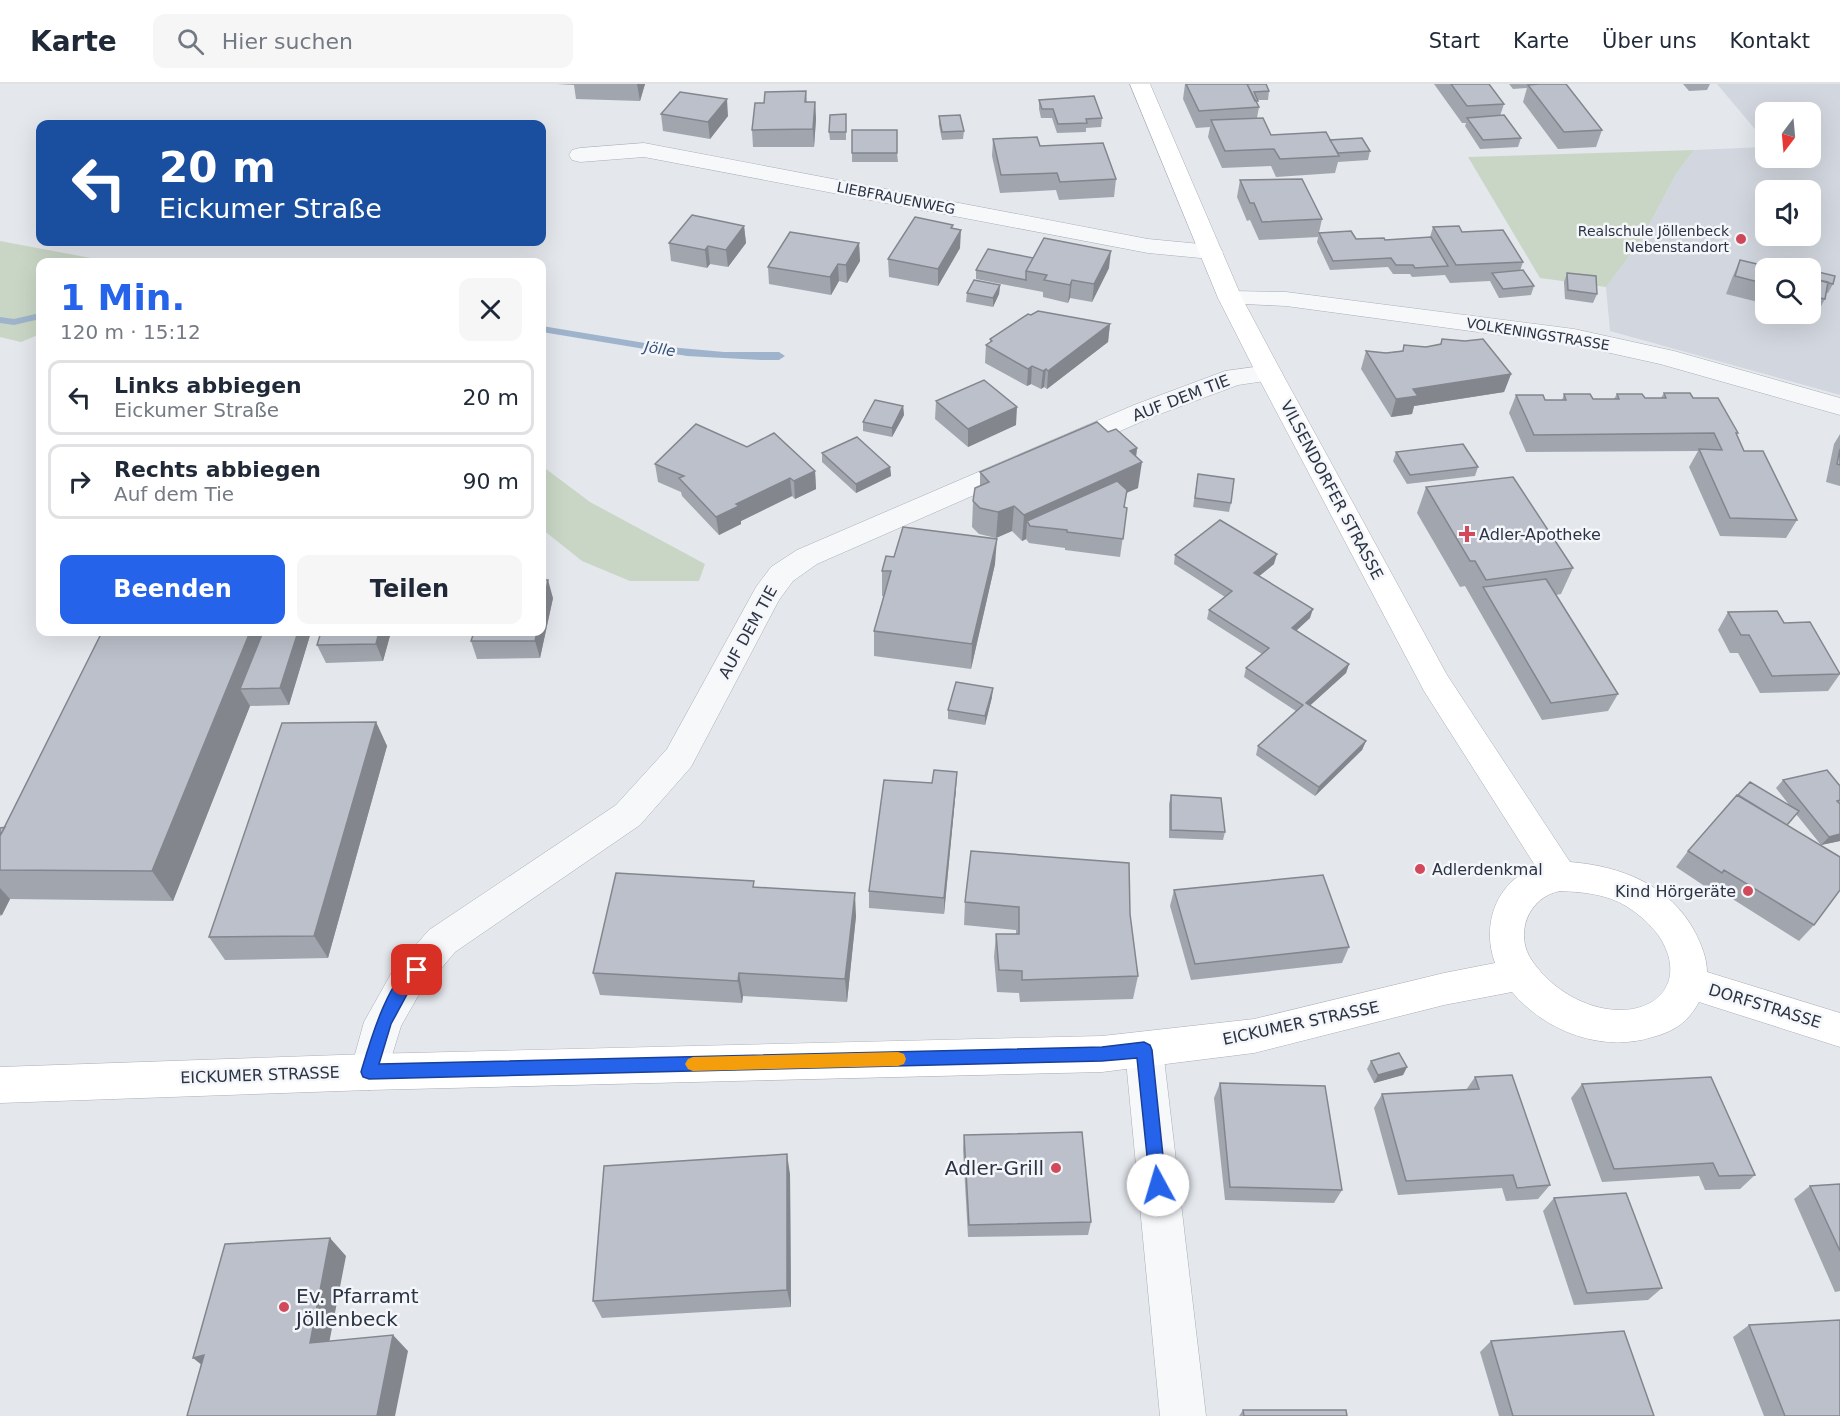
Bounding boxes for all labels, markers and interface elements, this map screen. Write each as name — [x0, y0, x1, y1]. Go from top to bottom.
search box — [153, 14, 573, 68]
text: Karte — [30, 25, 117, 58]
icon: search — [174, 25, 207, 58]
text: Hier suchen — [222, 29, 353, 54]
text: Start — [1429, 29, 1480, 53]
text: Karte — [1513, 29, 1569, 53]
text: Über uns — [1602, 29, 1697, 53]
text: Kontakt — [1730, 29, 1810, 53]
north arrow — [1755, 102, 1821, 168]
map controls — [1755, 102, 1821, 324]
text: 20 m — [159, 143, 276, 192]
icon: left — [60, 144, 138, 222]
street label: LIEBFRAUENWEG — [835, 179, 957, 217]
button: sound — [1755, 180, 1821, 246]
text: Eickumer Straße — [159, 193, 382, 224]
place label: Realschule Jöllenbeck Nebenstandort — [1578, 223, 1730, 255]
marker: Realschule Jöllenbeck Nebenstandort — [1734, 232, 1748, 246]
button: search — [1755, 258, 1821, 324]
text: 1 Min. — [60, 277, 185, 318]
button: close — [459, 278, 522, 341]
street label: VOLKENINGSTRASSE — [1465, 315, 1611, 353]
text: 120 m · 15:12 — [60, 320, 201, 344]
water label: Jölle — [640, 337, 677, 360]
street label: AUF DEM TIE — [1130, 371, 1232, 425]
text: Links abbiegen — [114, 373, 302, 398]
icon: left — [63, 381, 96, 414]
text: 20 m — [463, 385, 519, 410]
street label: VILSENDORFER STRASSE — [1277, 397, 1387, 583]
text: Eickumer Straße — [114, 398, 279, 422]
text: Rechts abbiegen — [114, 457, 321, 482]
icon: right — [63, 465, 96, 498]
text: 90 m — [463, 469, 519, 494]
text: Auf dem Tie — [114, 482, 234, 506]
place label: Adler-Apotheke — [1479, 525, 1601, 544]
marker: Adler-Apotheke — [1460, 527, 1474, 541]
button: Beenden — [60, 555, 285, 624]
button: Teilen — [297, 555, 522, 624]
street label: AUF DEM TIE — [715, 582, 781, 682]
place label: Adlerdenkmal — [1432, 860, 1543, 879]
marker: Adlerdenkmal — [1413, 862, 1427, 876]
place label: Kind Hörgeräte — [1615, 882, 1736, 901]
marker: Kind Hörgeräte — [1741, 884, 1755, 898]
pin — [391, 944, 442, 995]
icon: arrive — [400, 953, 433, 986]
street label: DORFSTRASSE — [1706, 980, 1824, 1032]
street label: EICKUMER STRASSE — [1221, 997, 1381, 1049]
street label: EICKUMER STRASSE — [180, 1063, 340, 1087]
position arrow — [1126, 1153, 1190, 1217]
place label: Adler-Grill — [945, 1156, 1044, 1180]
marker: Adler-Grill — [1049, 1161, 1063, 1175]
place label: Ev. Pfarramt Jöllenbeck — [294, 1284, 419, 1331]
marker: Ev. Pfarramt Jöllenbeck — [277, 1300, 291, 1314]

